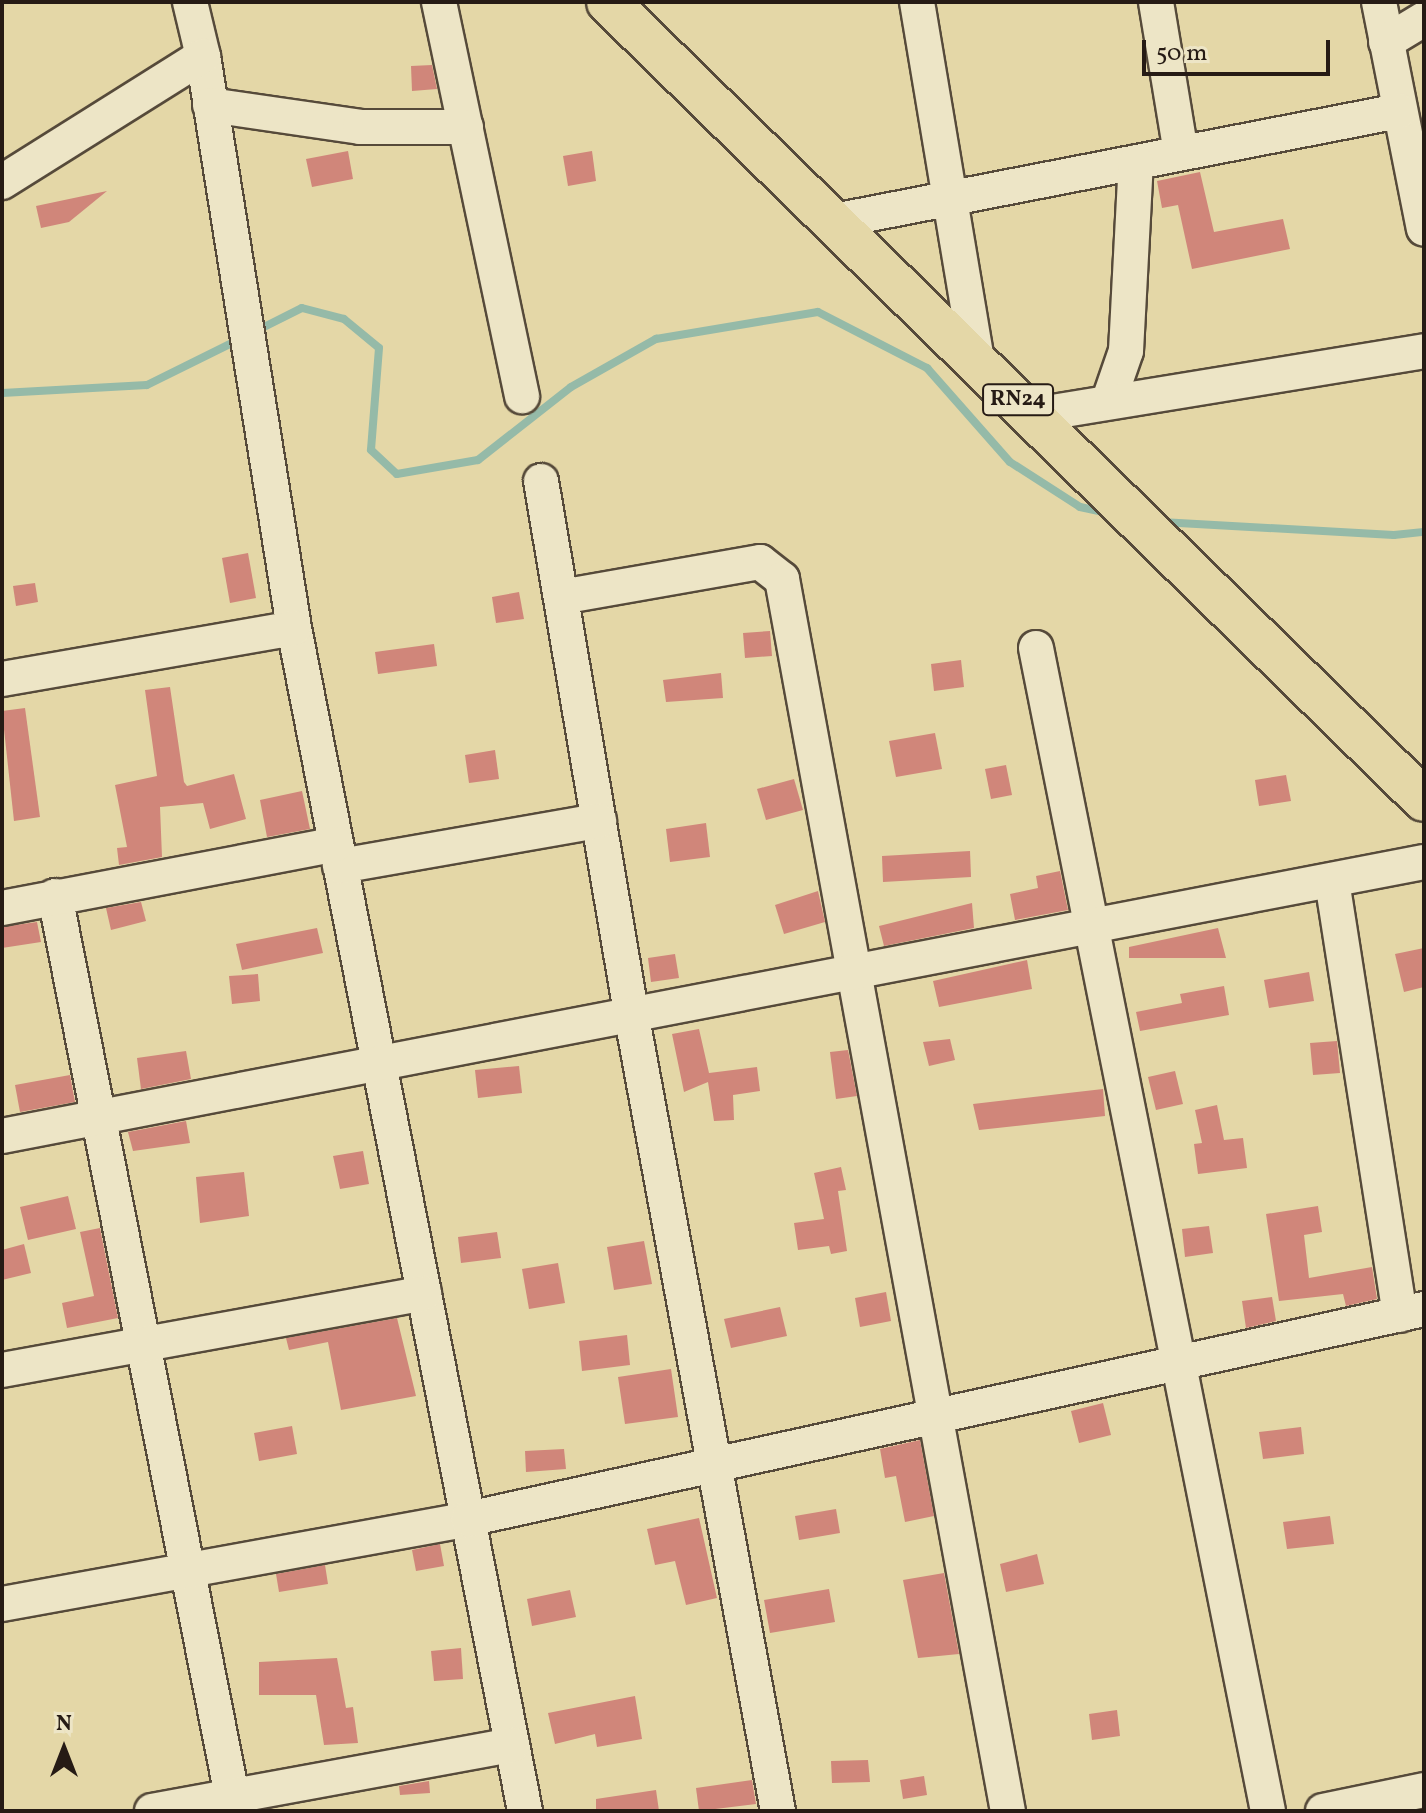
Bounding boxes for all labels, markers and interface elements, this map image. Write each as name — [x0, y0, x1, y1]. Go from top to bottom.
scale bar — [1146, 24, 1334, 74]
text: 50 m — [1156, 37, 1208, 71]
road number: RN24 — [982, 382, 1054, 418]
north arrow — [24, 1709, 104, 1789]
text: N — [56, 1709, 72, 1740]

